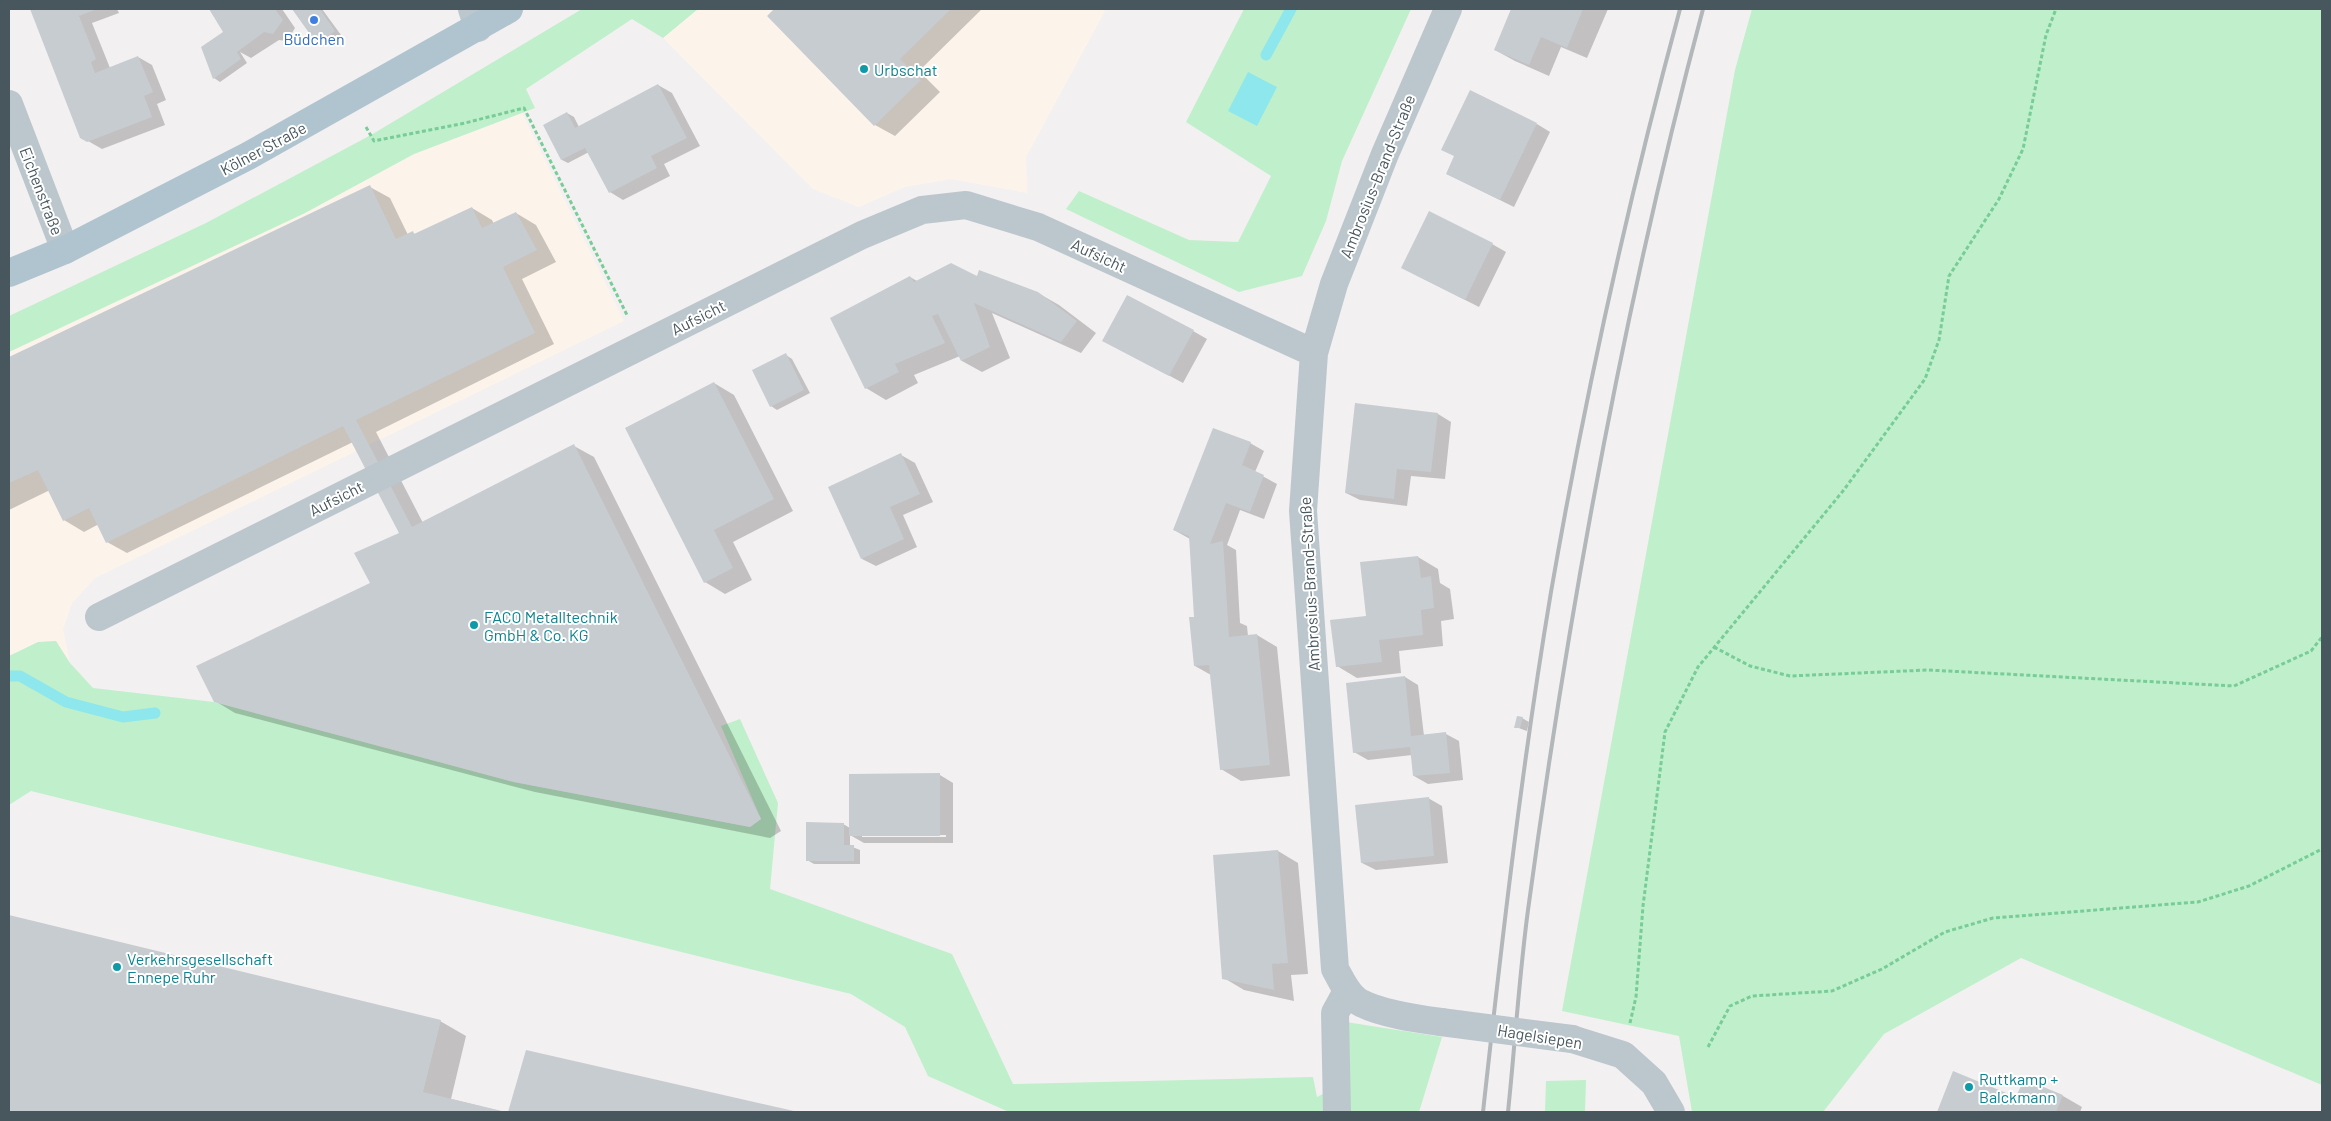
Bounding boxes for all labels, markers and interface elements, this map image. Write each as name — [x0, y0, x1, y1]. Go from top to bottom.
marker: Büdchen — [308, 14, 320, 26]
place label: Büdchen — [283, 29, 345, 48]
place label: Urbschat — [874, 60, 938, 79]
marker: Urbschat — [858, 63, 870, 75]
street label: Ambrosius-Brand-Straße — [1335, 91, 1419, 261]
street label: Kölner Straße — [217, 117, 309, 179]
street label: Eichenstraße — [17, 144, 67, 238]
street label: Aufsicht — [1069, 234, 1129, 276]
street label: Aufsicht — [668, 295, 728, 339]
street label: Aufsicht — [306, 476, 366, 520]
street label: Ambrosius-Brand-Straße — [1295, 496, 1323, 672]
place label: FACO Metalltechnik GmbH & Co. KG — [484, 607, 618, 644]
marker: FACO Metalltechnik GmbH & Co. KG — [468, 619, 480, 631]
place label: Verkehrsgesellschaft Ennepe Ruhr — [127, 949, 273, 986]
marker: Verkehrsgesellschaft Ennepe Ruhr — [111, 961, 123, 973]
street label: Hagelsiepen — [1496, 1020, 1584, 1052]
place label: Ruttkamp + Balckmann — [1979, 1069, 2058, 1106]
marker: Ruttkamp + Balckmann — [1963, 1081, 1975, 1093]

